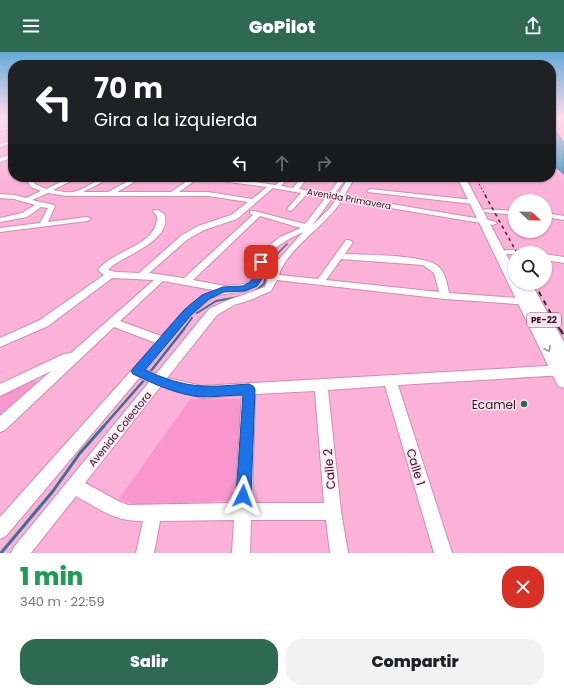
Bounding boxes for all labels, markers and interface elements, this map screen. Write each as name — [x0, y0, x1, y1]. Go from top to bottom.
text: GoPilot — [249, 14, 315, 39]
icon: menu — [20, 15, 42, 37]
icon: share — [522, 15, 544, 37]
text: 70 m — [94, 69, 163, 108]
icon: left — [28, 76, 80, 128]
text: Gira a la izquierda — [94, 107, 257, 132]
icon: left — [229, 152, 251, 174]
icon: ahead — [271, 152, 293, 174]
icon: right — [313, 152, 335, 174]
street label: Avenida Primavera — [306, 186, 392, 212]
north arrow — [508, 194, 552, 238]
map controls — [508, 194, 552, 290]
pin — [244, 245, 278, 279]
button: search — [508, 246, 552, 290]
icon: arrive — [250, 251, 272, 273]
road number: PE-22 — [527, 313, 561, 327]
one-way arrow — [543, 345, 551, 353]
street label: Avenida Colectora — [85, 388, 155, 470]
place label: Ecamel — [472, 396, 516, 413]
marker: Ecamel — [519, 399, 529, 409]
street label: Calle 1 — [402, 446, 430, 488]
street label: Calle 2 — [319, 448, 339, 490]
position arrow — [222, 475, 264, 517]
text: 1 min — [20, 560, 83, 593]
button: close — [502, 566, 544, 608]
text: 340 m · 22:59 — [20, 592, 105, 611]
button: Salir — [20, 639, 278, 685]
button: Compartir — [286, 639, 544, 685]

